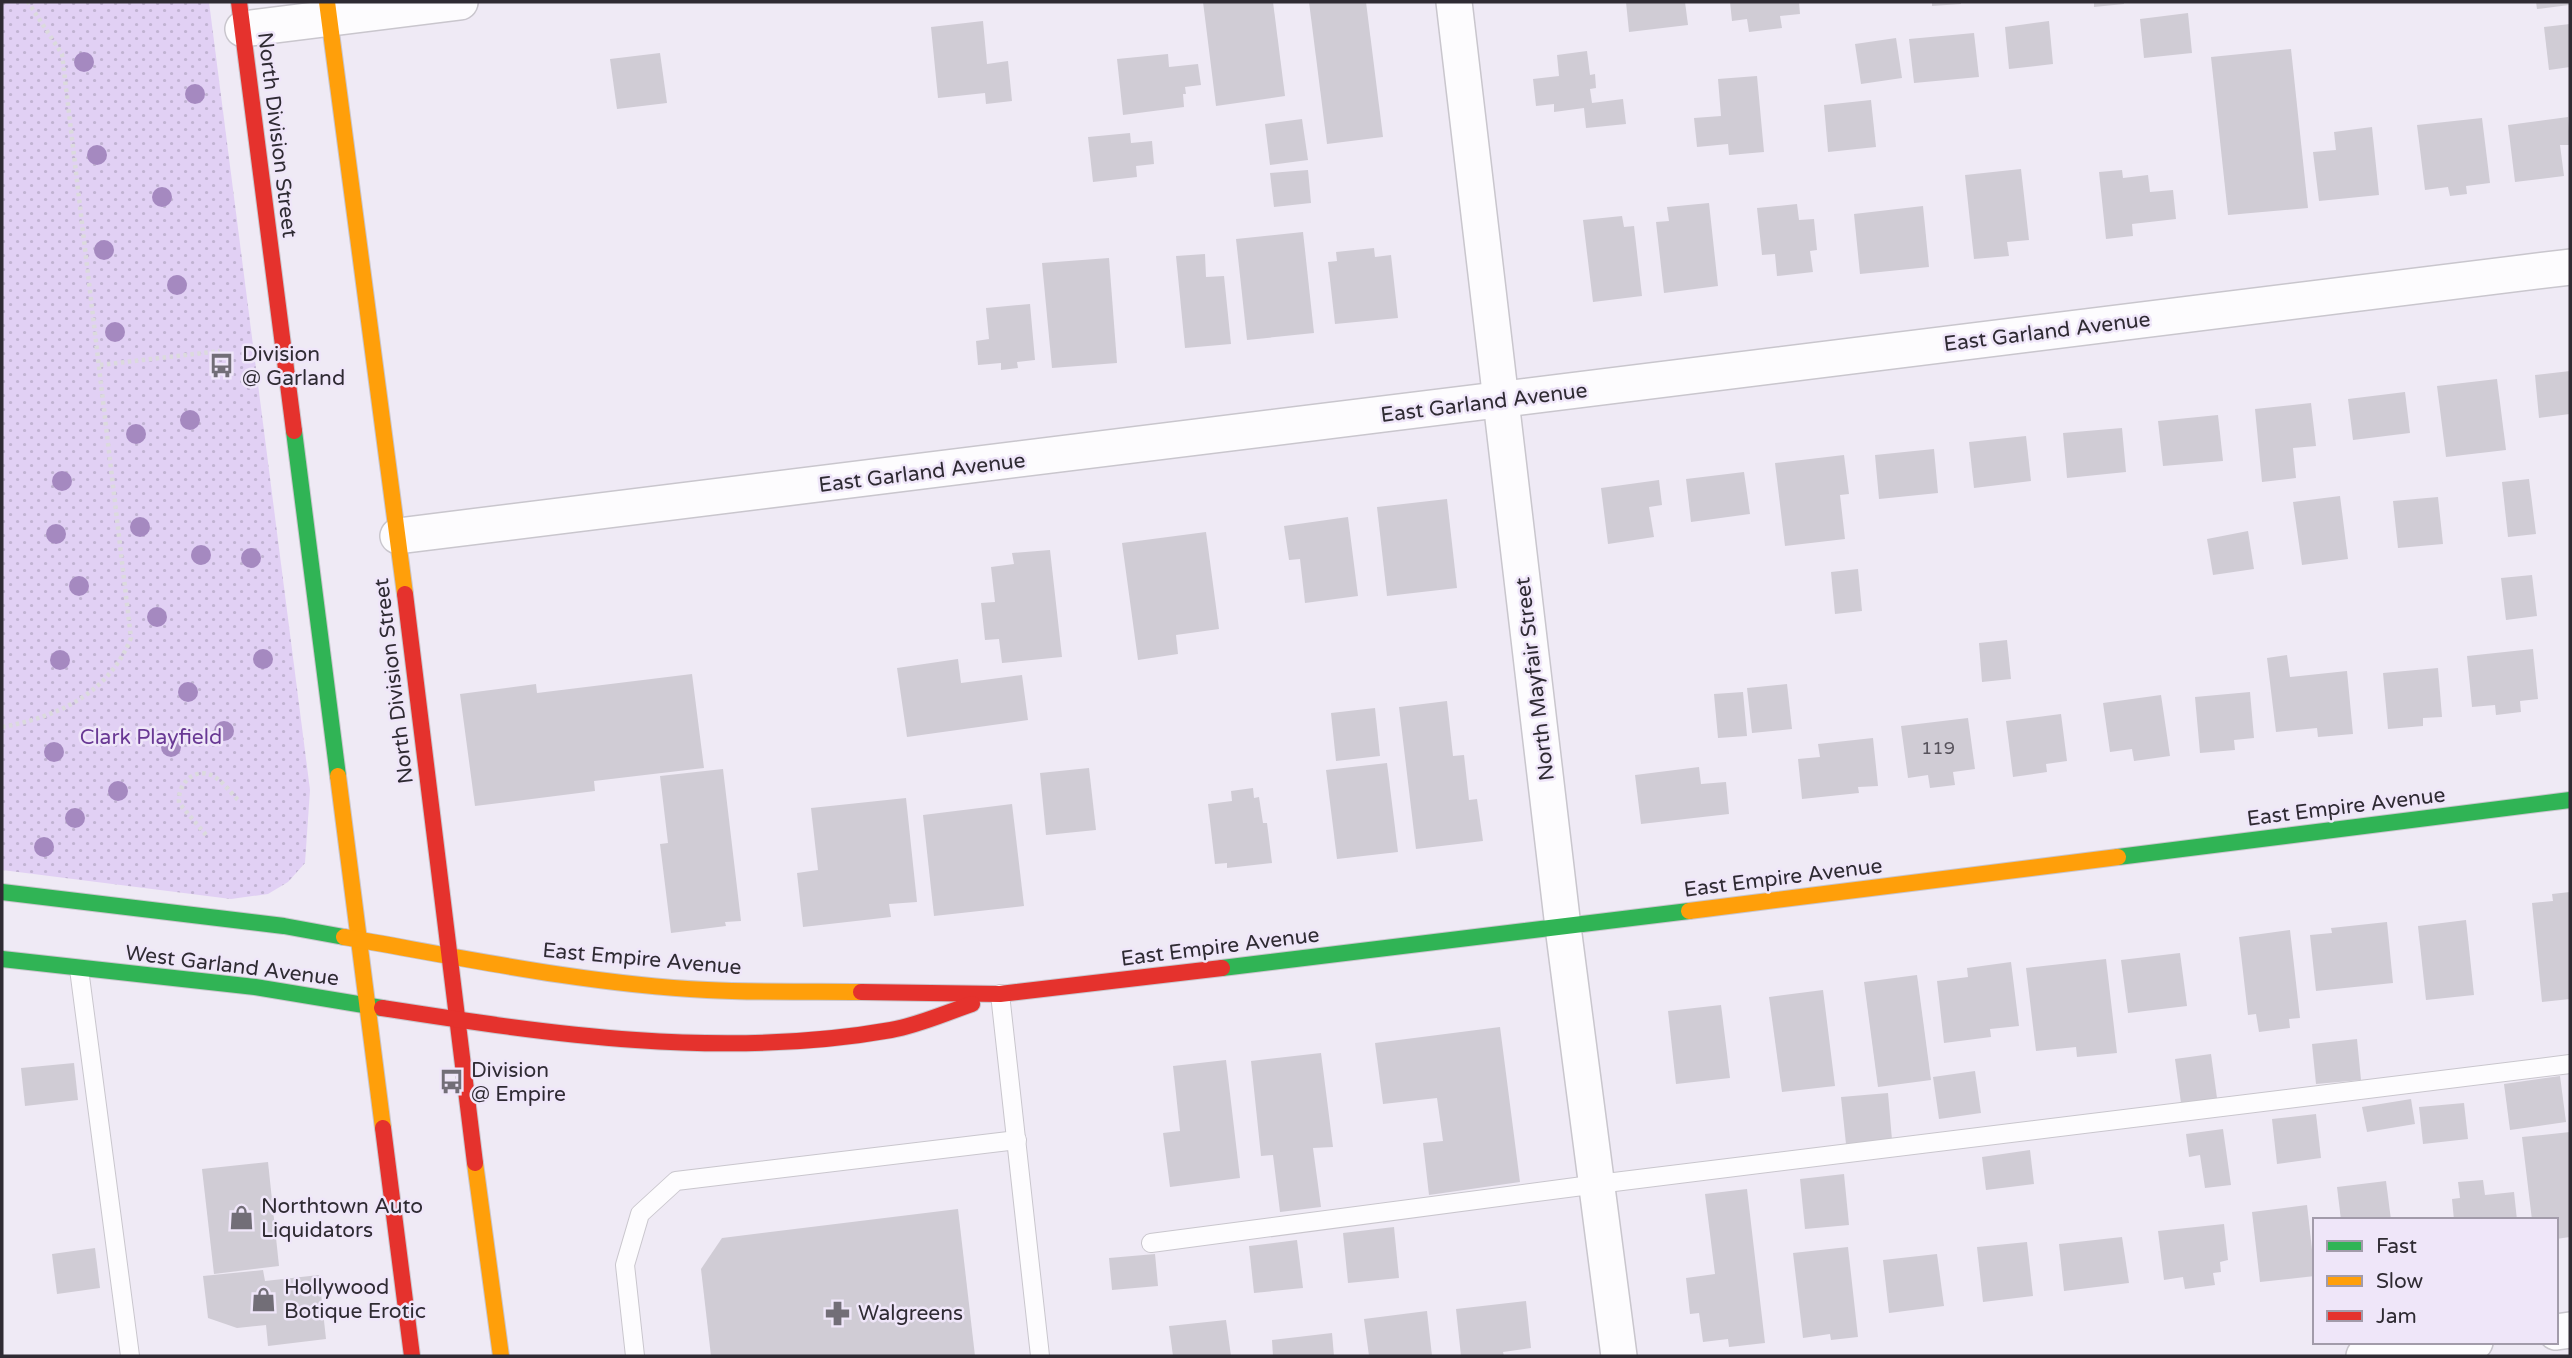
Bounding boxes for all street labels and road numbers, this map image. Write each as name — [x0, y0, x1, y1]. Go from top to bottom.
street label: North Division Street — [252, 31, 302, 239]
street label: East Garland Avenue — [1942, 307, 2152, 357]
street label: East Garland Avenue — [1379, 378, 1589, 428]
street label: East Garland Avenue — [817, 448, 1027, 498]
street label: North Mayfair Street — [1510, 576, 1560, 782]
street label: North Division Street — [369, 577, 419, 785]
street label: East Empire Avenue — [2245, 782, 2447, 832]
street label: East Empire Avenue — [1682, 853, 1884, 903]
street label: East Empire Avenue — [1119, 922, 1321, 972]
street label: East Empire Avenue — [541, 938, 743, 980]
street label: West Garland Avenue — [124, 940, 340, 992]

